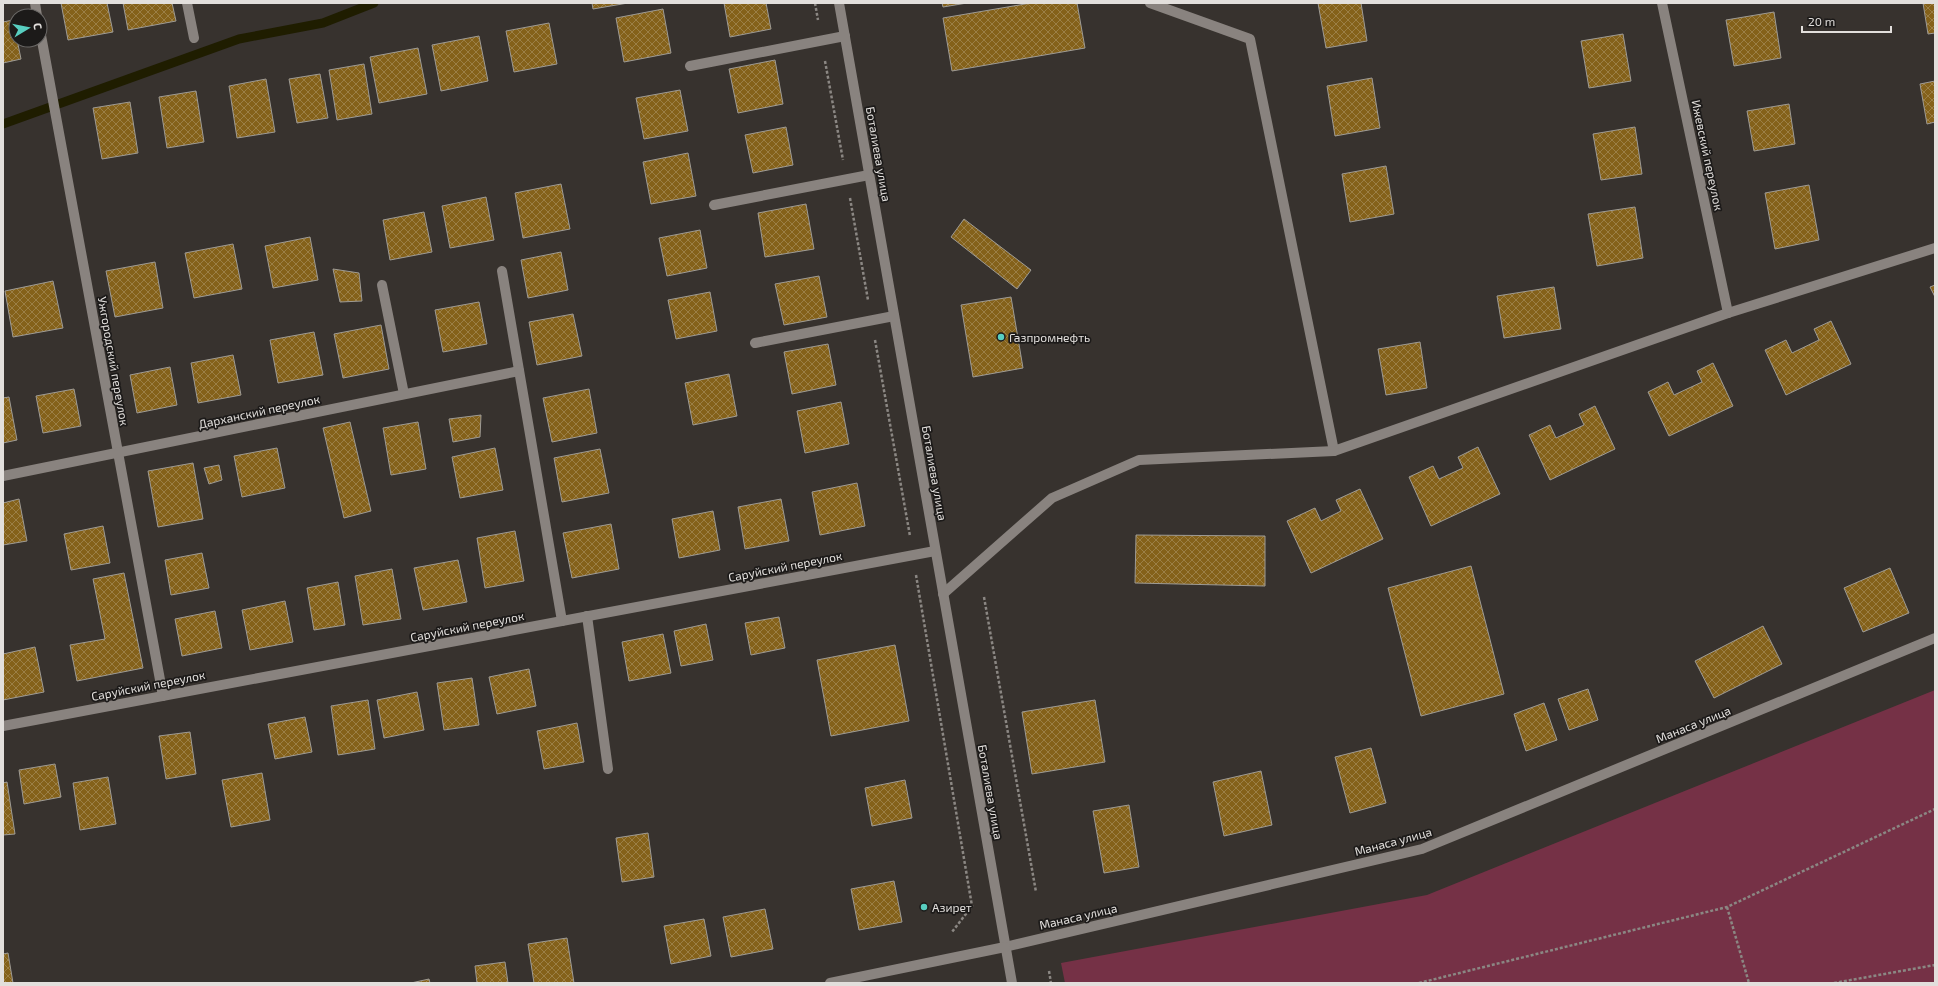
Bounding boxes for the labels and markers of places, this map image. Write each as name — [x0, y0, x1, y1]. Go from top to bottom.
place label: Газпромнефть — [1009, 330, 1090, 344]
marker: Газпромнефть — [996, 332, 1006, 342]
place label: Азирет — [932, 900, 972, 914]
marker: Азирет — [919, 902, 929, 912]

